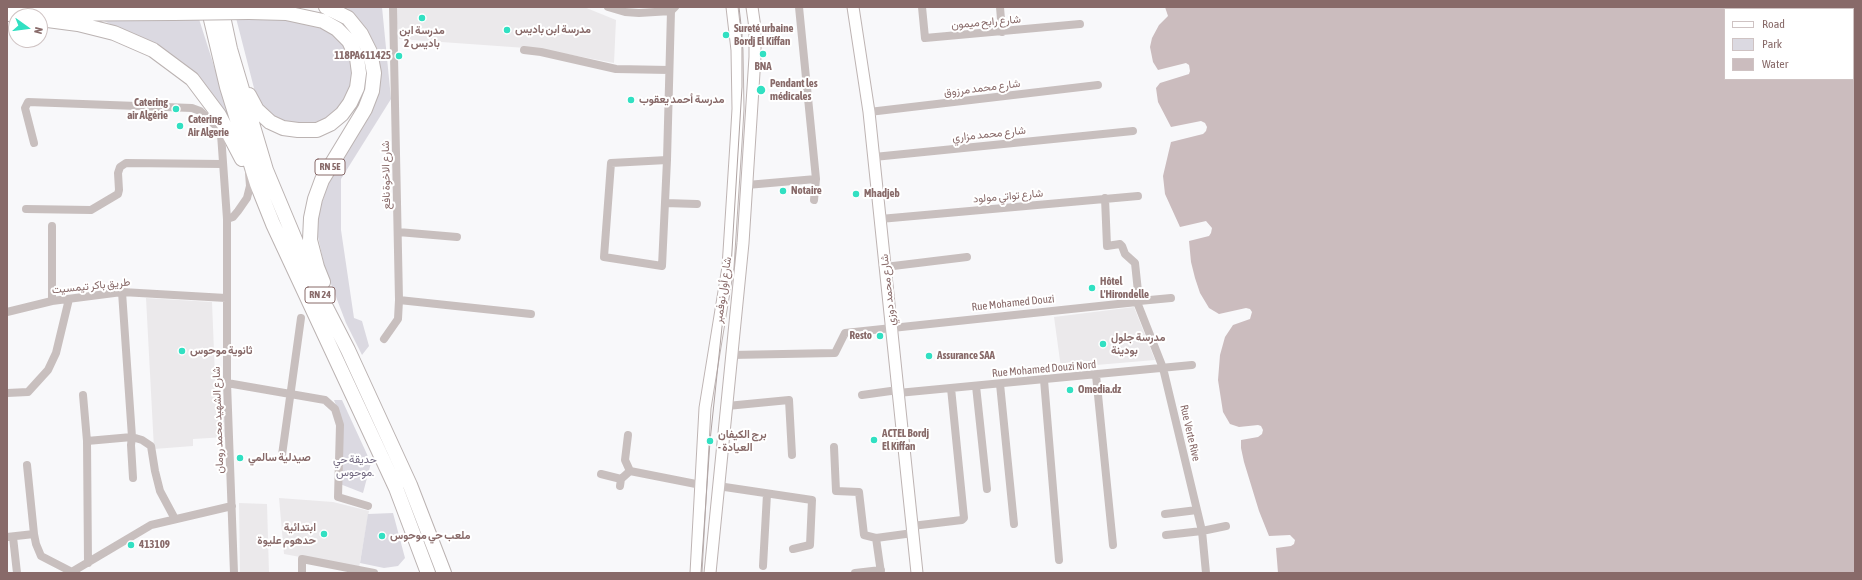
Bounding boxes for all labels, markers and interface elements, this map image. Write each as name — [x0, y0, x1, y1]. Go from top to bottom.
north arrow — [8, 8, 48, 48]
legend — [1724, 8, 1854, 80]
street label: شارع رابح ميمون — [951, 12, 1021, 32]
marker: مدرسة ابن باديس 2 — [417, 13, 427, 23]
text: Road — [1762, 17, 1785, 31]
place label: Sureté urbaine Bordj El Kiffan — [734, 22, 793, 48]
place label: مدرسة ابن باديس — [515, 23, 591, 37]
place label: مدرسة ابن باديس 2 — [399, 24, 445, 50]
marker: مدرسة ابن باديس — [502, 25, 512, 35]
text: N — [32, 26, 45, 35]
marker: Sureté urbaine Bordj El Kiffan — [721, 30, 731, 40]
text: Park — [1762, 37, 1782, 51]
place label: 118PA611425 — [334, 49, 391, 63]
marker: BNA — [758, 49, 768, 59]
marker: 118PA611425 — [394, 51, 404, 61]
text: Water — [1762, 57, 1788, 71]
place label: BNA — [754, 60, 772, 74]
place label: Pendant les médicales — [770, 77, 818, 103]
street label: شارع محمد مرزوق — [943, 77, 1021, 99]
marker: Pendant les médicales — [755, 84, 767, 96]
place label: مدرسة أحمد يعقوب — [639, 93, 724, 107]
marker: مدرسة أحمد يعقوب — [626, 95, 636, 105]
place label: Catering air Algérie — [127, 96, 168, 122]
marker: Catering air Algérie — [171, 104, 181, 114]
place label: Catering Air Algerie — [188, 113, 229, 139]
marker: Catering Air Algerie — [175, 121, 185, 131]
street label: شارع محمد مزاري — [951, 124, 1027, 144]
street label: شارع الاخوة نافع — [379, 140, 393, 210]
road number: RN 5E — [315, 159, 345, 175]
place label: Notaire — [791, 184, 822, 198]
marker: Notaire — [778, 186, 788, 196]
street label: شارع تواتي مولود — [972, 186, 1044, 206]
place label: Mhadjeb — [864, 187, 900, 201]
marker: Mhadjeb — [851, 189, 861, 199]
street label: شارع محمد دوزي — [878, 253, 898, 327]
street label: شارع أول نوفمبر — [712, 256, 734, 324]
street label: طريق باكر تيمسيت — [51, 275, 131, 297]
place label: Hôtel L'Hirondelle — [1100, 275, 1149, 301]
marker: Hôtel L'Hirondelle — [1087, 283, 1097, 293]
road number: RN 24 — [305, 287, 335, 303]
street label: Rue Mohamed Douzi — [971, 292, 1055, 314]
place label: Resto — [849, 329, 872, 343]
marker: Resto — [875, 331, 885, 341]
place label: مدرسة جلول بودينة — [1111, 331, 1165, 357]
marker: مدرسة جلول بودينة — [1098, 339, 1108, 349]
place label: ثانوية موحوس — [190, 344, 252, 358]
marker: ثانوية موحوس — [177, 346, 187, 356]
place label: Assurance SAA — [937, 349, 995, 363]
marker: Assurance SAA — [924, 351, 934, 361]
street label: Rue Mohamed Douzi Nord — [991, 358, 1097, 380]
street label: شارع الشهيد محمد رومان — [210, 366, 226, 474]
place label: Omedia.dz — [1078, 383, 1121, 397]
marker: Omedia.dz — [1065, 385, 1075, 395]
street label: Rue Verte Rive — [1177, 403, 1203, 463]
place label: ACTEL Bordj El Kiffan — [882, 427, 929, 453]
place label: برج الكيفان - العيادة — [718, 428, 767, 454]
marker: ACTEL Bordj El Kiffan — [869, 435, 879, 445]
marker: برج الكيفان - العيادة — [705, 436, 715, 446]
place label: صيدلية سالمي — [248, 451, 311, 465]
marker: صيدلية سالمي — [235, 453, 245, 463]
park label: حديقة حي موحوس. — [333, 453, 377, 479]
place label: ابتدائية حدهوم عليوة — [257, 521, 316, 547]
marker: ابتدائية حدهوم عليوة — [319, 529, 329, 539]
place label: ملعب حي موحوس — [390, 529, 470, 543]
marker: ملعب حي موحوس — [377, 531, 387, 541]
place label: 413109 — [139, 538, 170, 552]
marker: 413109 — [126, 540, 136, 550]

